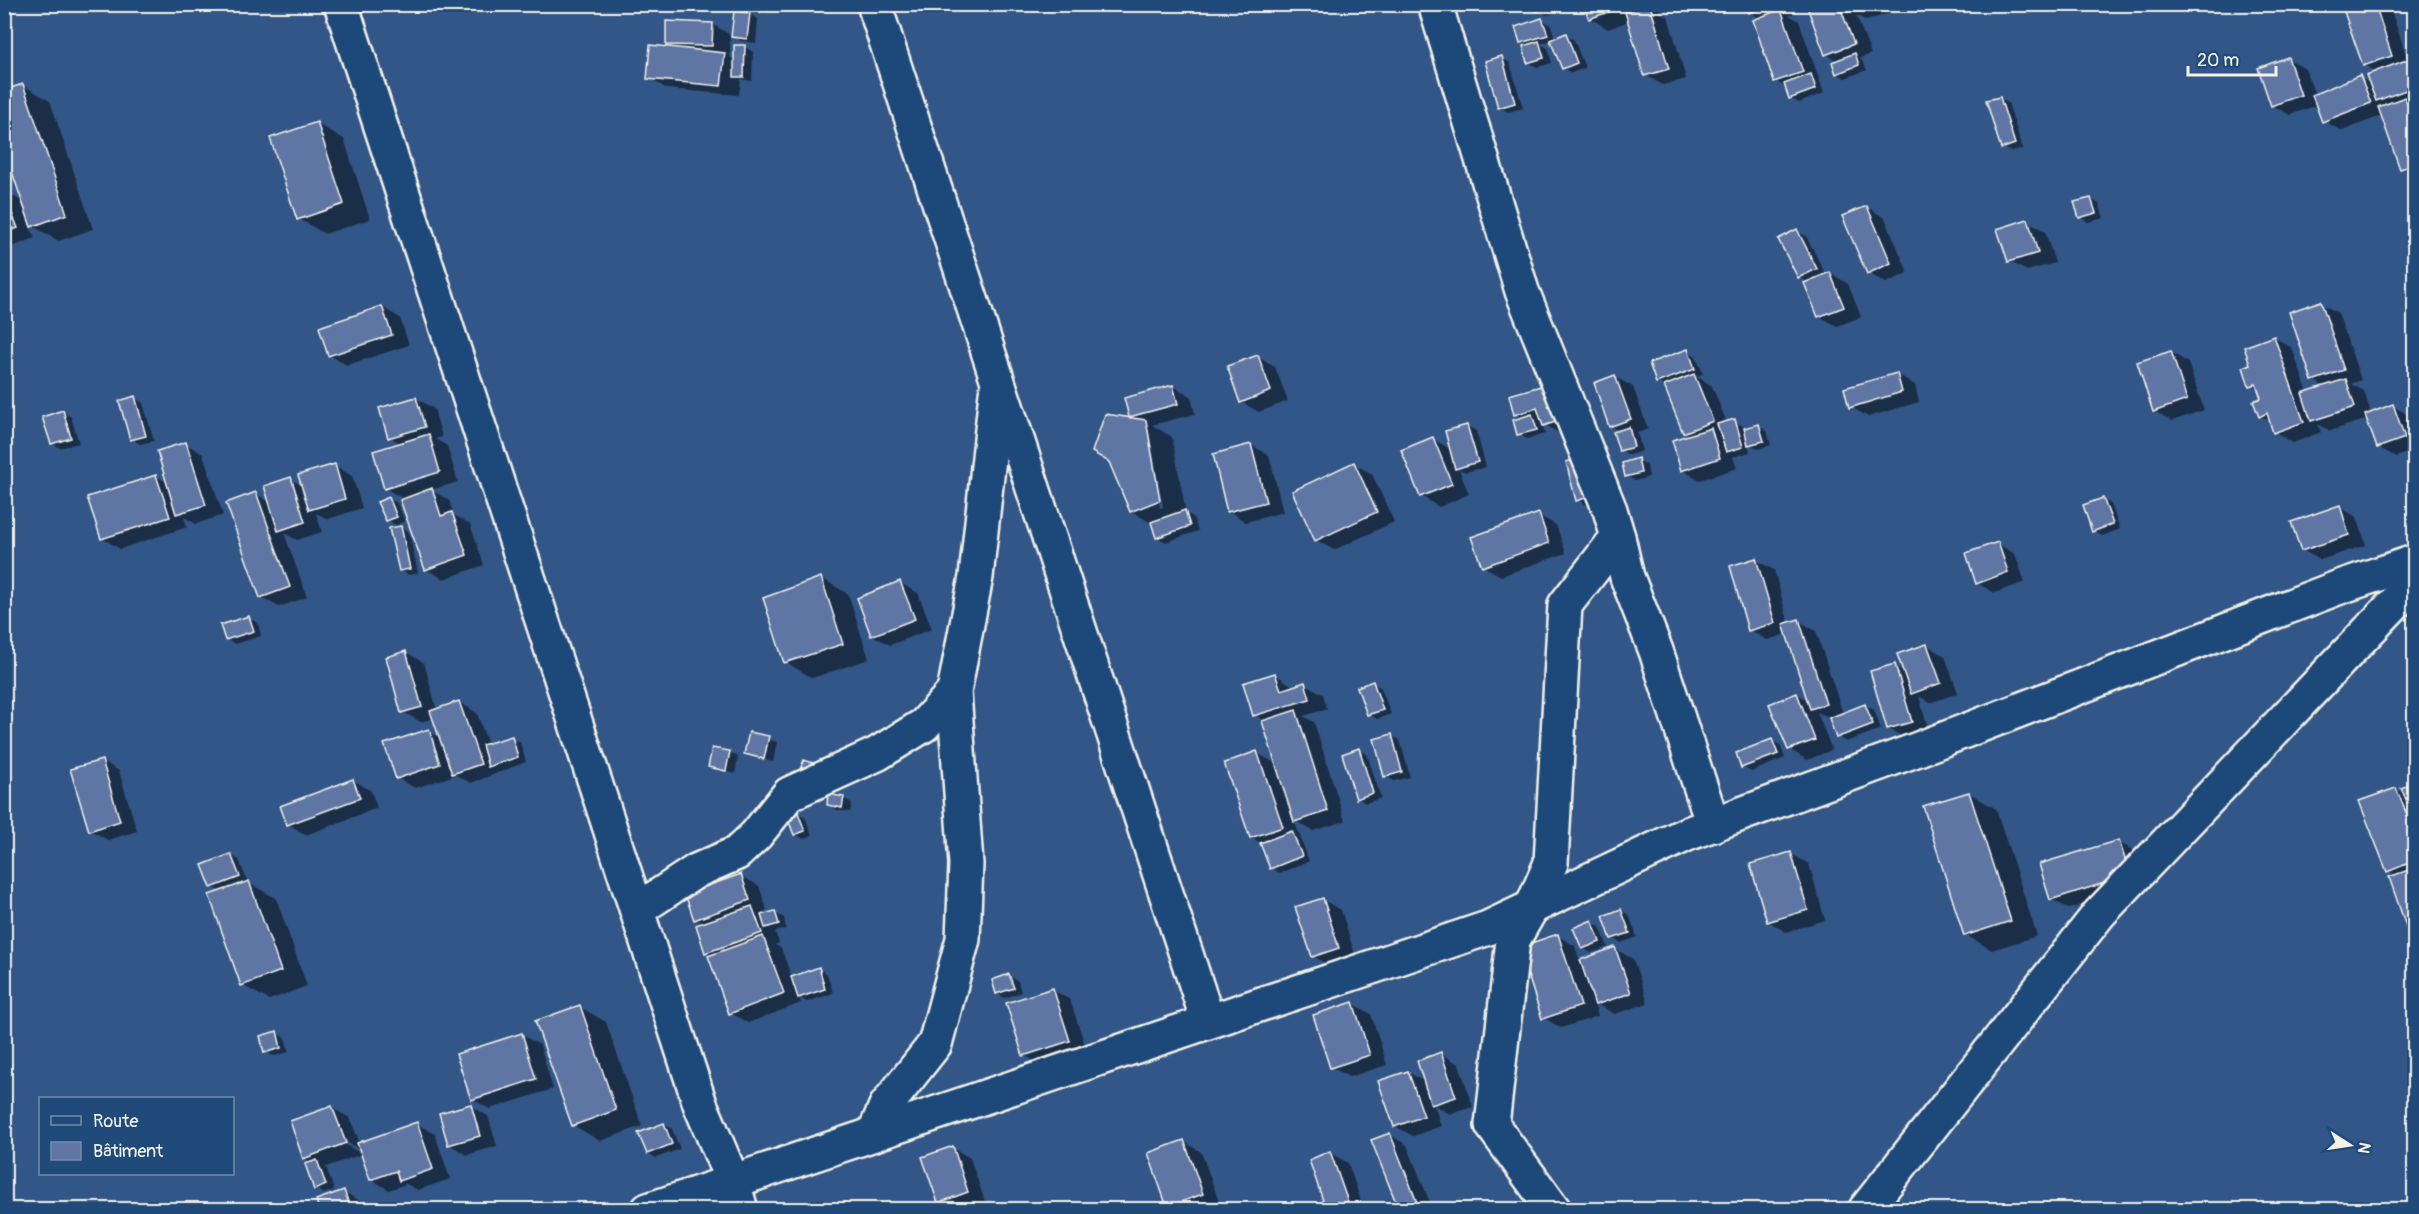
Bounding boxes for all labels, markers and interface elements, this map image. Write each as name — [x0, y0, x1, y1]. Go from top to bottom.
scale bar — [2188, 39, 2276, 77]
text: 20 m — [2197, 49, 2239, 72]
legend — [39, 1097, 234, 1175]
text: Route — [93, 1110, 138, 1133]
north arrow — [2320, 1115, 2380, 1175]
text: Bâtiment — [93, 1140, 164, 1163]
text: N — [2353, 1141, 2375, 1155]

